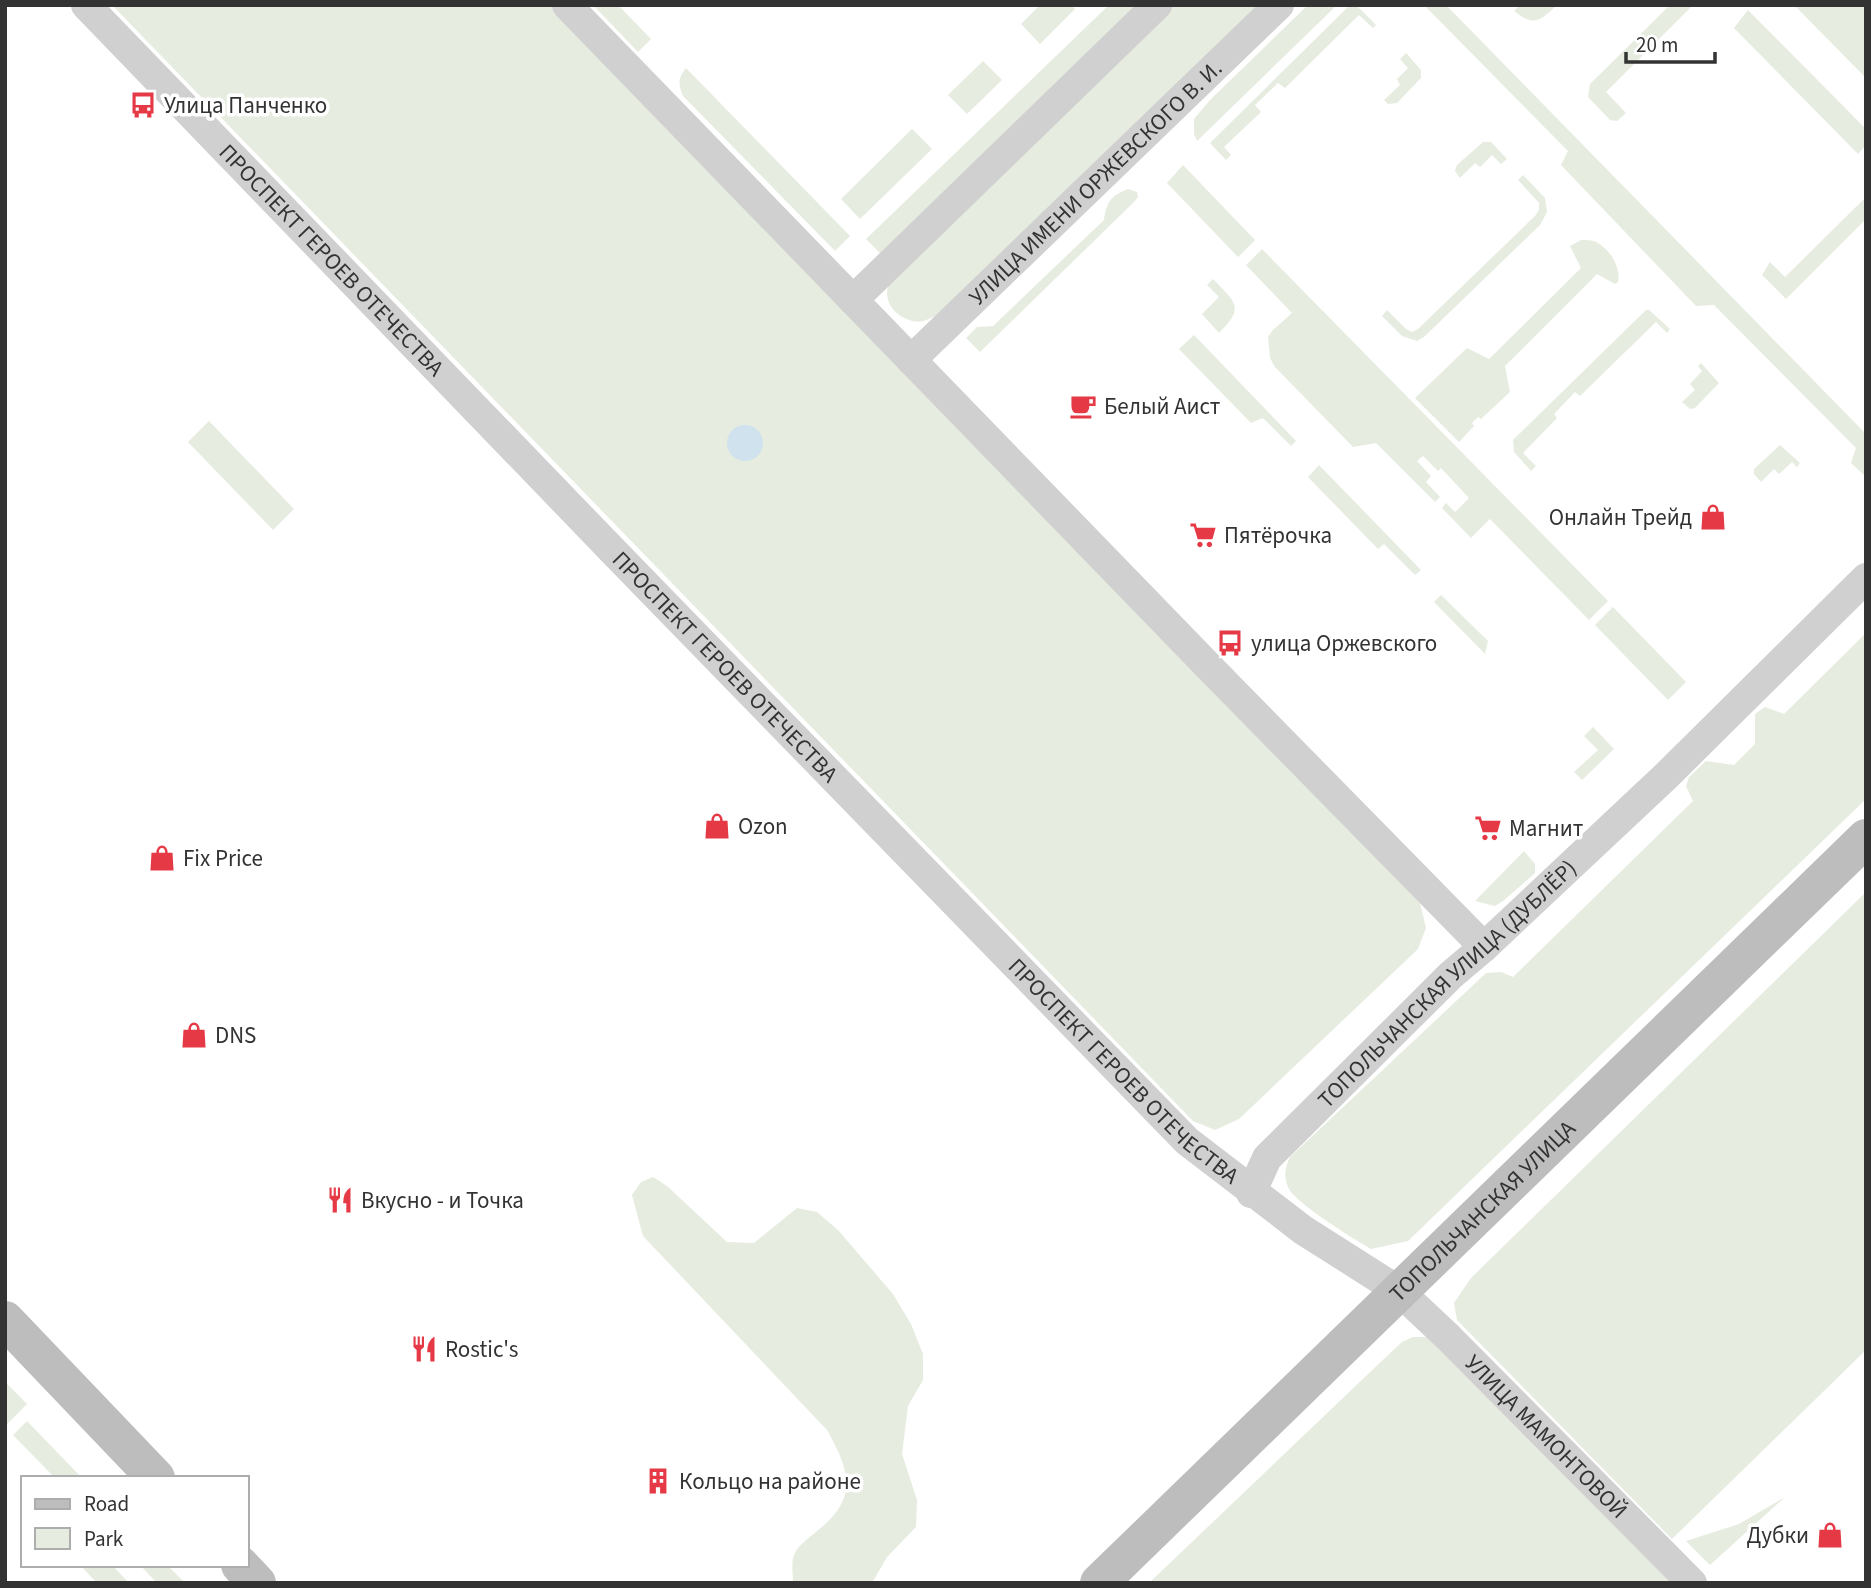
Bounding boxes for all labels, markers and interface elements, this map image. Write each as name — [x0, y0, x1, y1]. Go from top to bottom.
scale bar — [1626, 21, 1715, 65]
text: 20 m — [1636, 30, 1678, 60]
street label: УЛИЦА ИМЕНИ ОРЖЕВСКОГО В. И. — [962, 53, 1230, 313]
place label: Улица Панченко — [164, 89, 327, 122]
bus stop icon: Улица Панченко — [128, 90, 158, 120]
street label: ПРОСПЕКТ ГЕРОЕВ ОТЕЧЕСТВА — [211, 136, 452, 384]
place label: Белый Аист — [1104, 390, 1220, 423]
cafe icon: Белый Аист — [1068, 391, 1098, 421]
place label: Онлайн Трейд — [1549, 501, 1692, 534]
shop icon: Онлайн Трейд — [1698, 502, 1728, 532]
place label: Пятёрочка — [1224, 519, 1332, 552]
supermarket icon: Пятёрочка — [1188, 520, 1218, 550]
street label: ПРОСПЕКТ ГЕРОЕВ ОТЕЧЕСТВА — [605, 544, 846, 790]
place label: улица Оржевского — [1251, 627, 1437, 660]
bus stop icon: улица Оржевского — [1215, 628, 1245, 658]
place label: Ozon — [738, 810, 788, 843]
shop icon: Ozon — [702, 811, 732, 841]
place label: Магнит — [1509, 812, 1583, 845]
supermarket icon: Магнит — [1473, 813, 1503, 843]
place label: Fix Price — [183, 842, 263, 875]
shop icon: Fix Price — [147, 843, 177, 873]
street label: ТОПОЛЬЧАНСКАЯ УЛИЦА (ДУБЛЁР) — [1310, 852, 1584, 1116]
street label: ПРОСПЕКТ ГЕРОЕВ ОТЕЧЕСТВА — [1001, 951, 1246, 1192]
place label: DNS — [215, 1019, 256, 1052]
shop icon: DNS — [179, 1020, 209, 1050]
street label: ТОПОЛЬЧАНСКАЯ УЛИЦА — [1382, 1112, 1583, 1310]
place label: Вкусно - и Точка — [361, 1184, 524, 1217]
restaurant icon: Вкусно - и Точка — [325, 1185, 355, 1215]
place label: Rostic's — [445, 1333, 518, 1366]
restaurant icon: Rostic's — [409, 1334, 439, 1364]
street label: УЛИЦА МАМОНТОВОЙ — [1457, 1347, 1635, 1526]
place label: Кольцо на районе — [679, 1465, 861, 1498]
building icon: Кольцо на районе — [643, 1466, 673, 1496]
legend — [21, 1476, 248, 1567]
text: Road — [84, 1489, 129, 1519]
place label: Дубки — [1747, 1519, 1809, 1552]
shop icon: Дубки — [1815, 1520, 1845, 1550]
text: Park — [84, 1524, 124, 1554]

